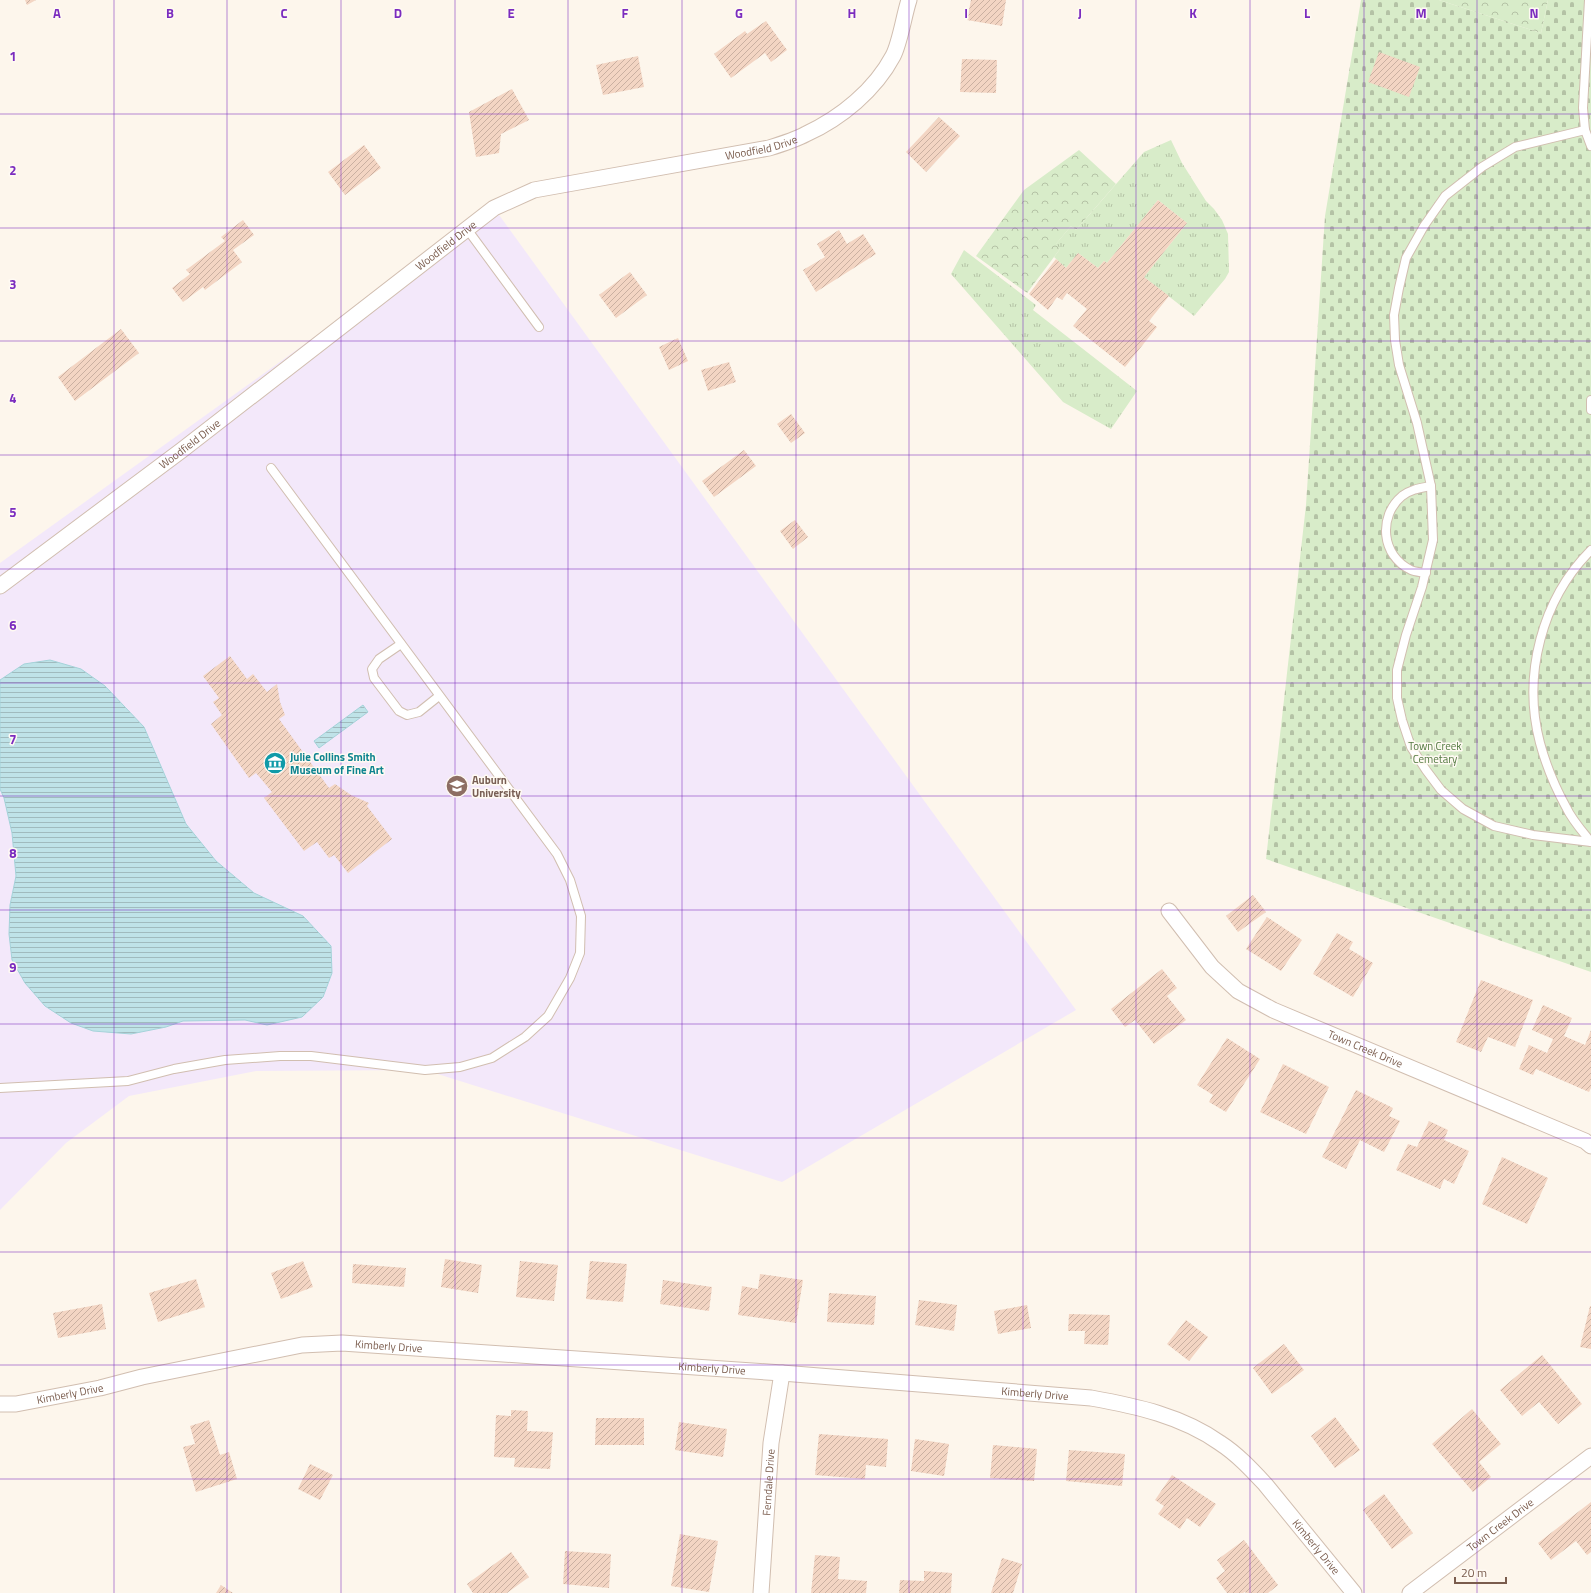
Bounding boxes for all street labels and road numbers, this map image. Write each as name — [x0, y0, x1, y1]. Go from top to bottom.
street label: Woodfield Drive — [724, 131, 800, 164]
street label: Woodfield Drive — [412, 216, 480, 274]
street label: Woodfield Drive — [156, 415, 224, 473]
street label: Town Creek Drive — [1325, 1026, 1406, 1072]
street label: Kimberly Drive — [355, 1336, 423, 1356]
street label: Kimberly Drive — [678, 1358, 747, 1379]
street label: Kimberly Drive — [35, 1379, 106, 1408]
street label: Kimberly Drive — [1001, 1383, 1070, 1404]
street label: Ferndale Drive — [758, 1448, 779, 1516]
street label: Town Creek Drive — [1463, 1494, 1537, 1555]
street label: Kimberly Drive — [1289, 1516, 1344, 1578]

